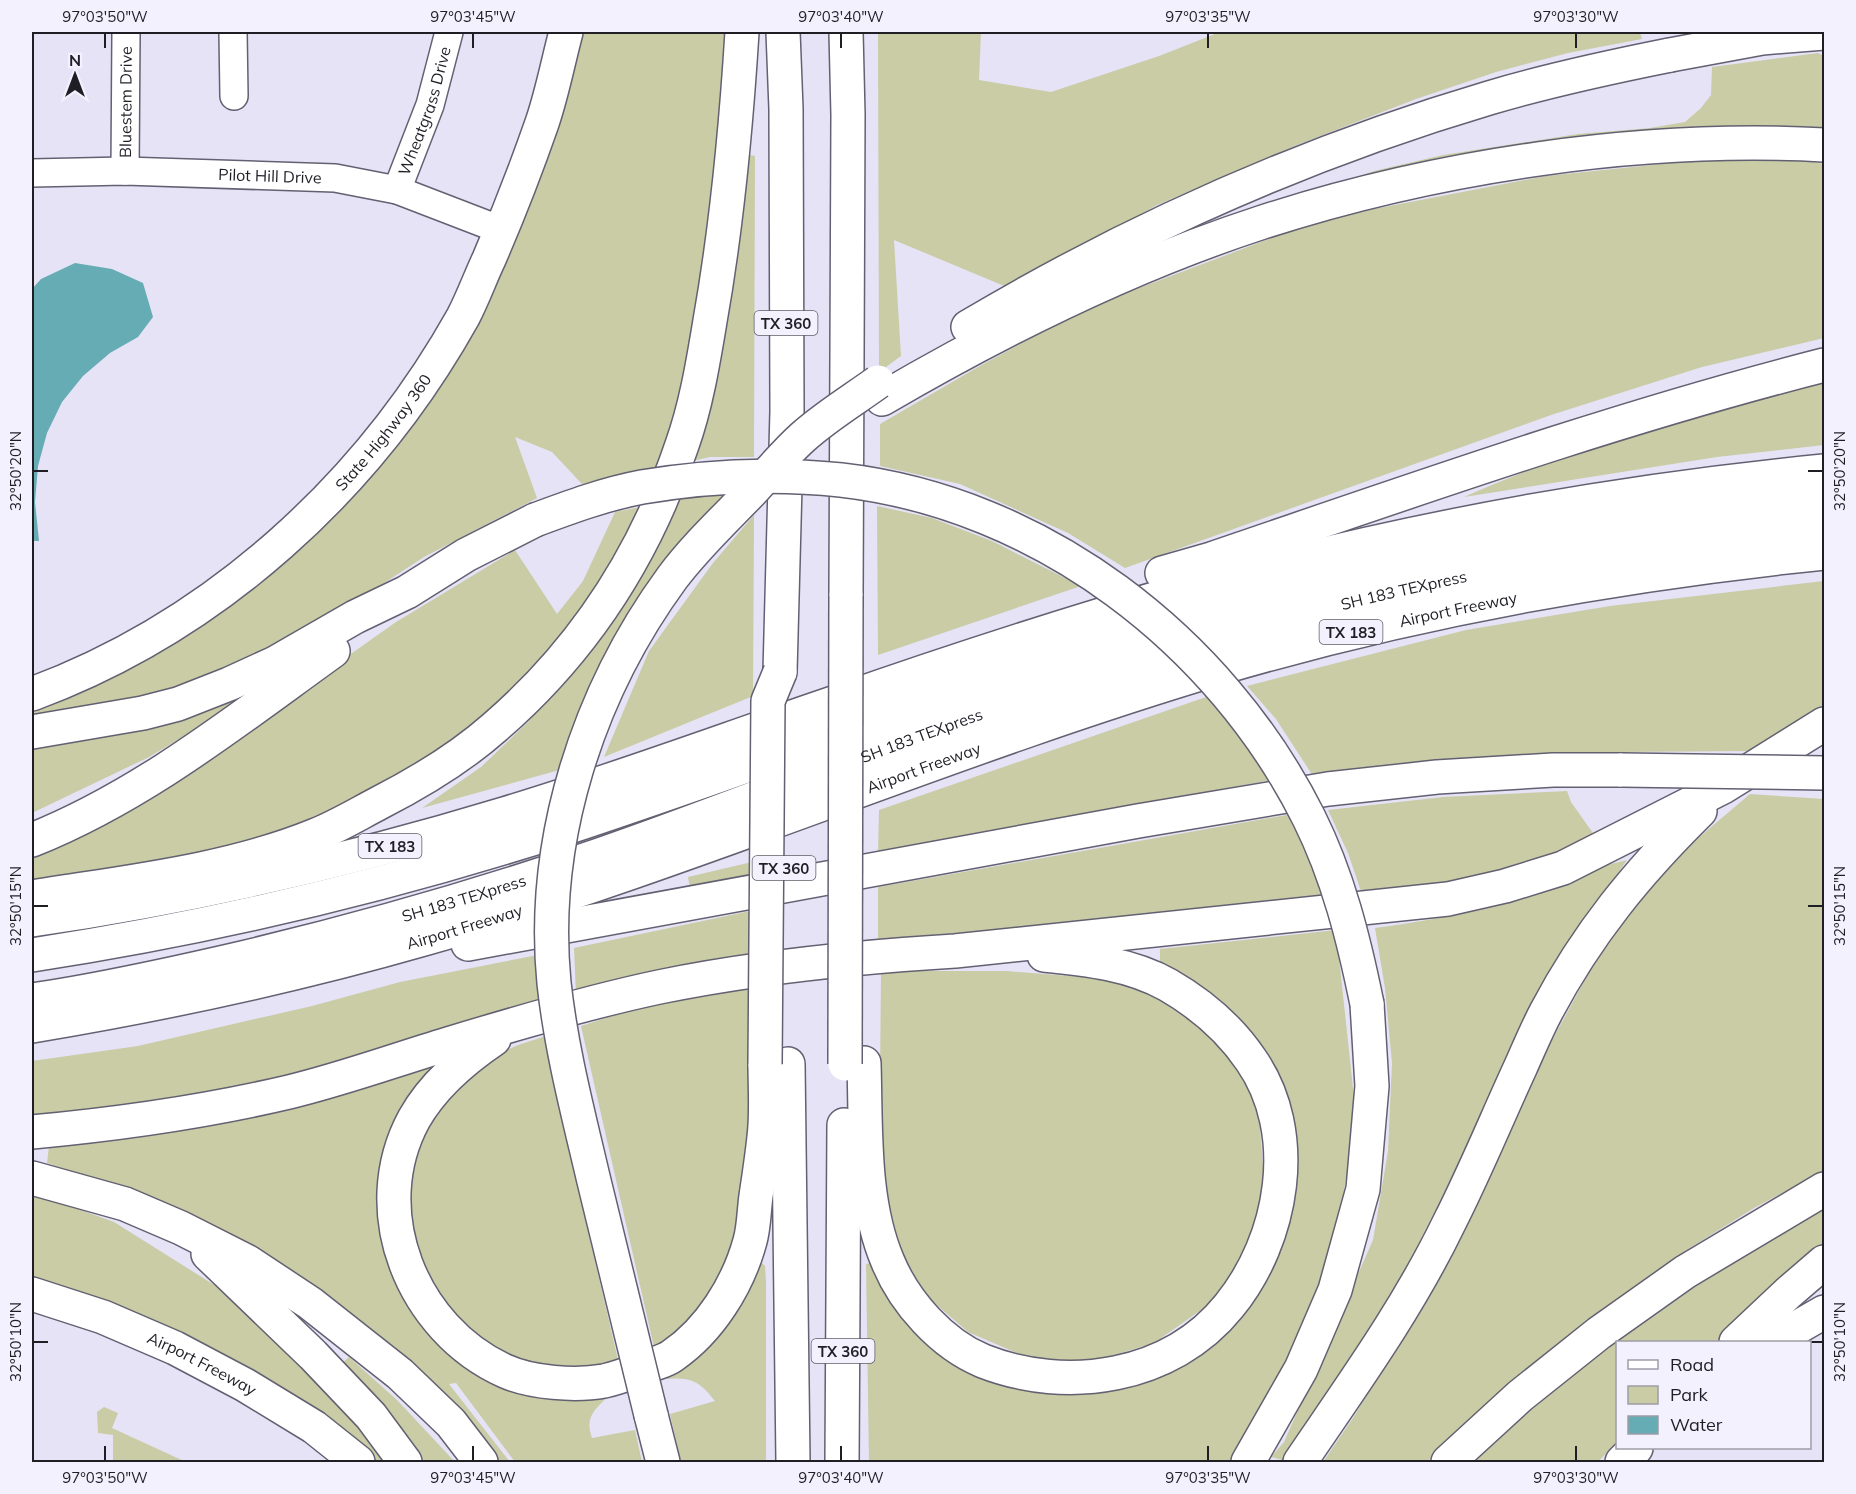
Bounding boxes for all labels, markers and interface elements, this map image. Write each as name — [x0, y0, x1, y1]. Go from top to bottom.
text: 97°03'50"W — [62, 7, 148, 26]
text: 97°03'45"W — [430, 7, 516, 26]
text: 97°03'40"W — [798, 7, 884, 26]
text: 97°03'35"W — [1165, 7, 1251, 26]
text: 97°03'30"W — [1533, 7, 1619, 26]
street label: Wheatgrass Drive — [394, 44, 455, 178]
north arrow — [45, 45, 105, 105]
street label: Bluestem Drive — [115, 46, 136, 158]
text: N — [69, 50, 81, 70]
street label: Pilot Hill Drive — [218, 164, 322, 188]
road number: TX 360 — [754, 311, 818, 335]
street label: State Highway 360 — [331, 370, 435, 495]
text: 32°50'20"N — [6, 431, 25, 511]
text: 32°50'20"N — [1830, 431, 1849, 511]
street label: SH 183 TEXpress — [1339, 566, 1469, 614]
street label: Airport Freeway — [1397, 587, 1519, 631]
road number: TX 183 — [1320, 620, 1382, 644]
street label: SH 183 TEXpress — [858, 704, 985, 767]
street label: Airport Freeway — [864, 738, 984, 797]
road number: TX 183 — [358, 834, 422, 858]
road number: TX 360 — [752, 856, 816, 880]
text: 32°50'15"N — [6, 866, 25, 946]
text: 32°50'15"N — [1830, 866, 1849, 946]
street label: SH 183 TEXpress — [399, 870, 528, 926]
street label: Airport Freeway — [404, 899, 525, 953]
text: 32°50'10"N — [6, 1302, 25, 1382]
text: 32°50'10"N — [1830, 1302, 1849, 1382]
street label: Airport Freeway — [144, 1327, 261, 1400]
road number: TX 360 — [812, 1339, 874, 1363]
legend — [1616, 1341, 1811, 1449]
text: Road — [1670, 1353, 1714, 1376]
text: Park — [1670, 1383, 1709, 1406]
text: Water — [1670, 1413, 1723, 1436]
text: 97°03'50"W — [62, 1468, 148, 1487]
text: 97°03'45"W — [430, 1468, 516, 1487]
text: 97°03'40"W — [798, 1468, 884, 1487]
text: 97°03'35"W — [1165, 1468, 1251, 1487]
text: 97°03'30"W — [1533, 1468, 1619, 1487]

